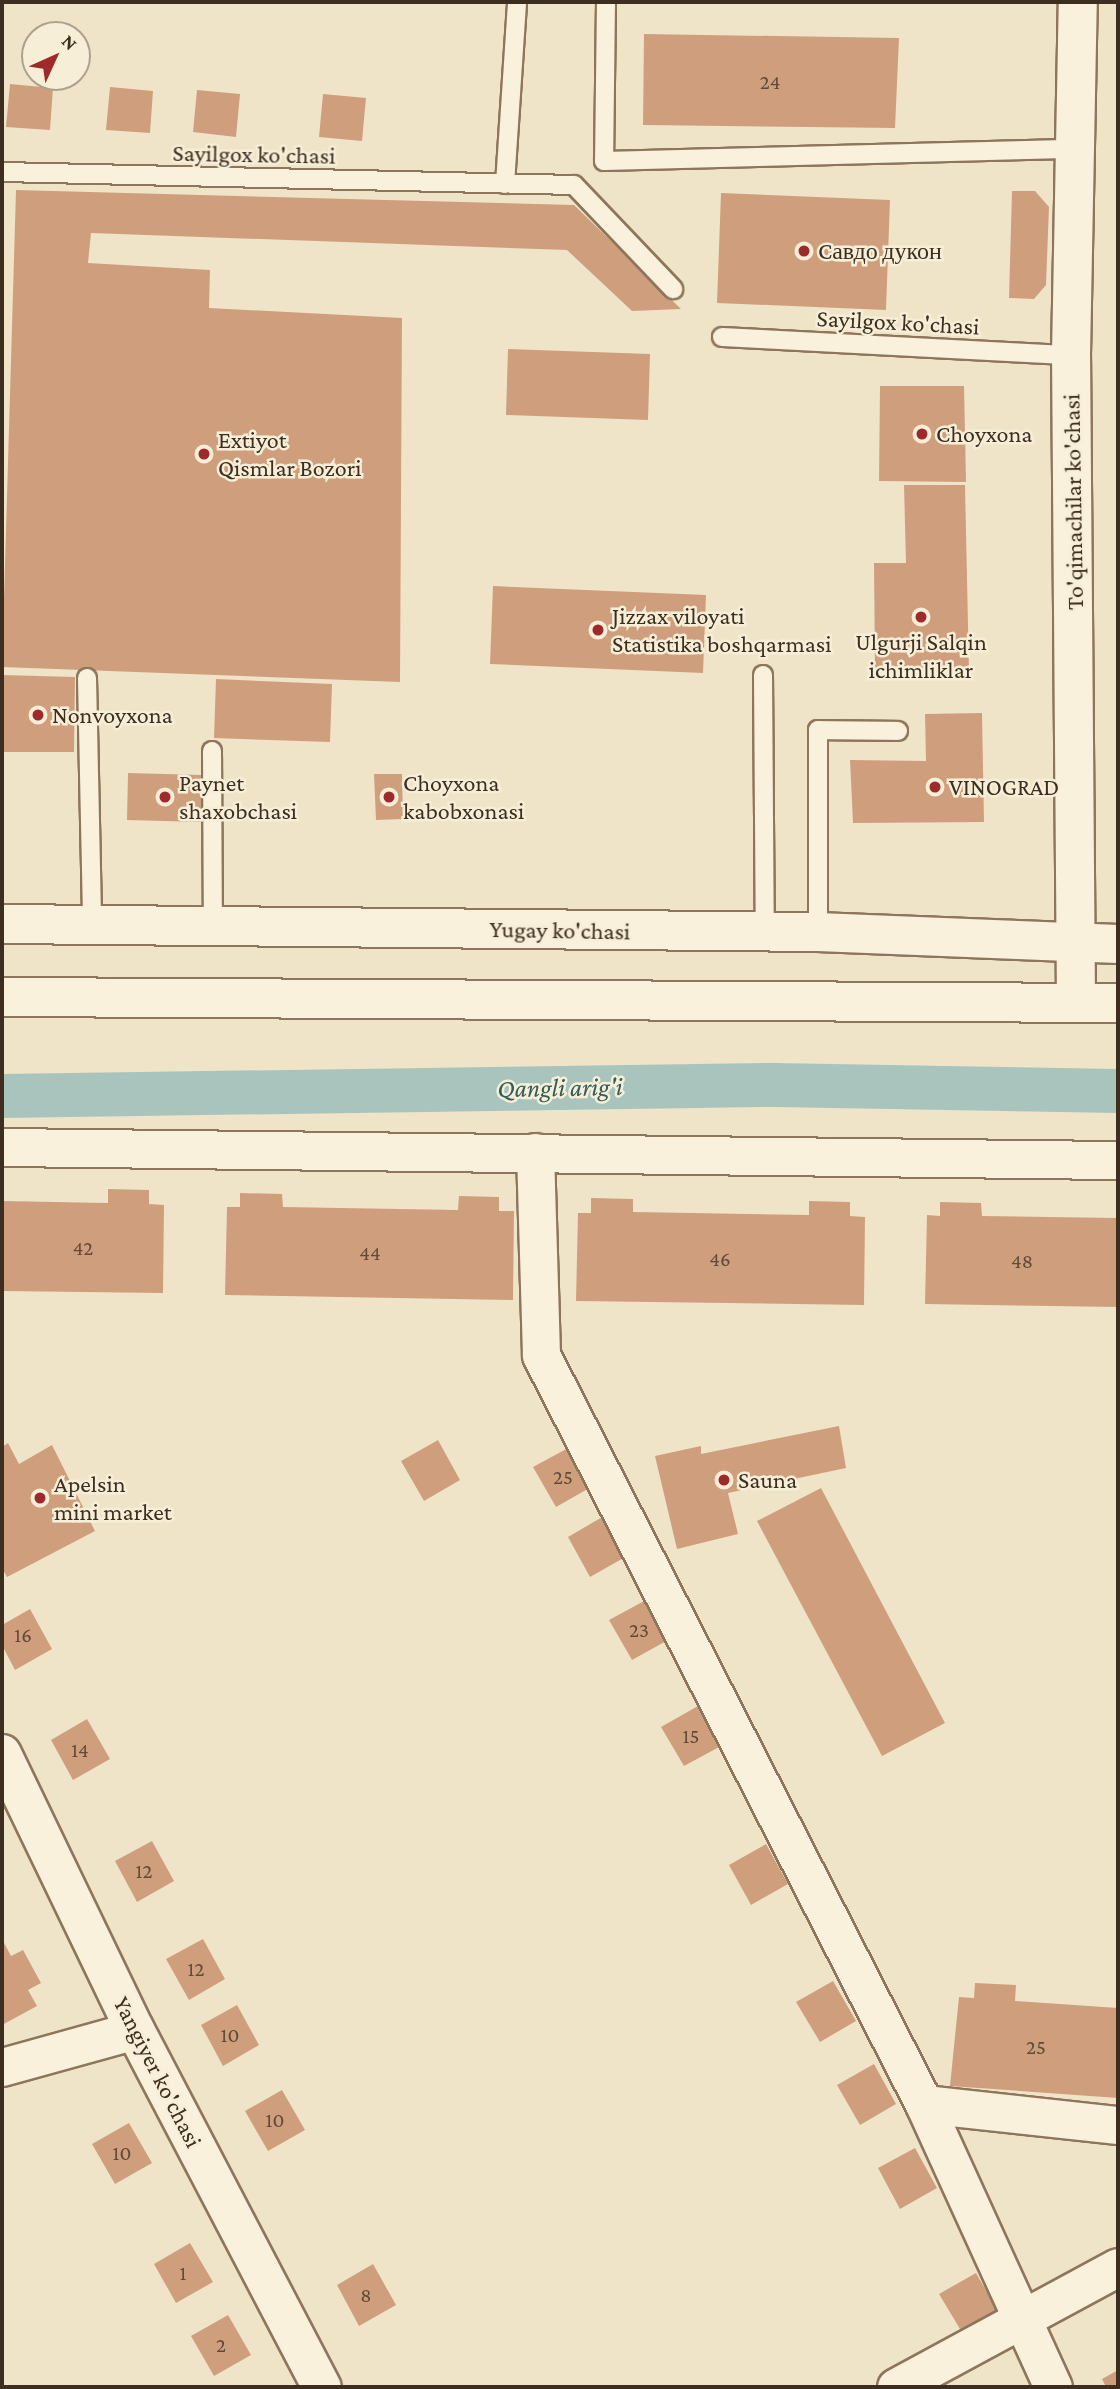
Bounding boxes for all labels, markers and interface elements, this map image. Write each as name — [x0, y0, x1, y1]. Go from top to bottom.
north arrow — [21, 21, 91, 91]
text: N — [58, 30, 82, 54]
house number: 24 — [760, 69, 780, 95]
street label: Sayilgox ko'chasi — [172, 138, 336, 170]
place label: Cавдо дукон — [818, 237, 942, 265]
marker: Cавдо дукон — [796, 243, 812, 259]
street label: Sayilgox ko'chasi — [816, 303, 980, 341]
street label: To'qimachilar ko'chasi — [1057, 394, 1089, 610]
place label: Choyxona — [936, 420, 1032, 448]
place label: Extiyot Qismlar Bozori — [218, 426, 361, 482]
marker: Choyxona — [914, 426, 930, 442]
marker: Extiyot Qismlar Bozori — [196, 446, 212, 462]
place label: Jizzax viloyati Statistika boshqarmasi — [612, 602, 832, 658]
marker: Ulgurji Salqin ichimliklar — [913, 609, 929, 625]
marker: Jizzax viloyati Statistika boshqarmasi — [590, 622, 606, 638]
place label: Ulgurji Salqin ichimliklar — [855, 628, 987, 684]
place label: Nonvoyxona — [52, 701, 173, 729]
marker: Nonvoyxona — [30, 707, 46, 723]
place label: Paynet shaxobchasi — [179, 769, 297, 825]
place label: Choyxona kabobxonasi — [403, 769, 524, 825]
place label: VINOGRAD — [949, 773, 1059, 801]
marker: VINOGRAD — [927, 779, 943, 795]
marker: Paynet shaxobchasi — [157, 789, 173, 805]
marker: Choyxona kabobxonasi — [381, 789, 397, 805]
street label: Yugay ko'chasi — [489, 914, 631, 946]
water label: Qangli arig'i — [497, 1071, 623, 1105]
house number: 42 — [73, 1235, 93, 1261]
house number: 44 — [359, 1240, 381, 1266]
house number: 46 — [709, 1246, 731, 1272]
house number: 48 — [1011, 1248, 1033, 1274]
house number: 25 — [553, 1464, 573, 1490]
place label: Sauna — [738, 1466, 797, 1494]
place label: Apelsin mini market — [54, 1470, 172, 1526]
marker: Sauna — [716, 1472, 732, 1488]
marker: Apelsin mini market — [32, 1490, 48, 1506]
house number: 23 — [629, 1617, 649, 1643]
house number: 16 — [14, 1622, 32, 1648]
house number: 15 — [683, 1723, 699, 1749]
house number: 14 — [71, 1737, 89, 1763]
house number: 12 — [136, 1858, 152, 1884]
house number: 12 — [188, 1956, 204, 1982]
street label: Yangiyer ko'chasi — [108, 1992, 208, 2152]
house number: 10 — [221, 2022, 239, 2048]
house number: 25 — [1026, 2034, 1046, 2060]
house number: 10 — [266, 2107, 284, 2133]
house number: 10 — [113, 2140, 131, 2166]
house number: 1 — [180, 2260, 186, 2286]
house number: 8 — [360, 2282, 372, 2308]
house number: 2 — [216, 2332, 226, 2358]

